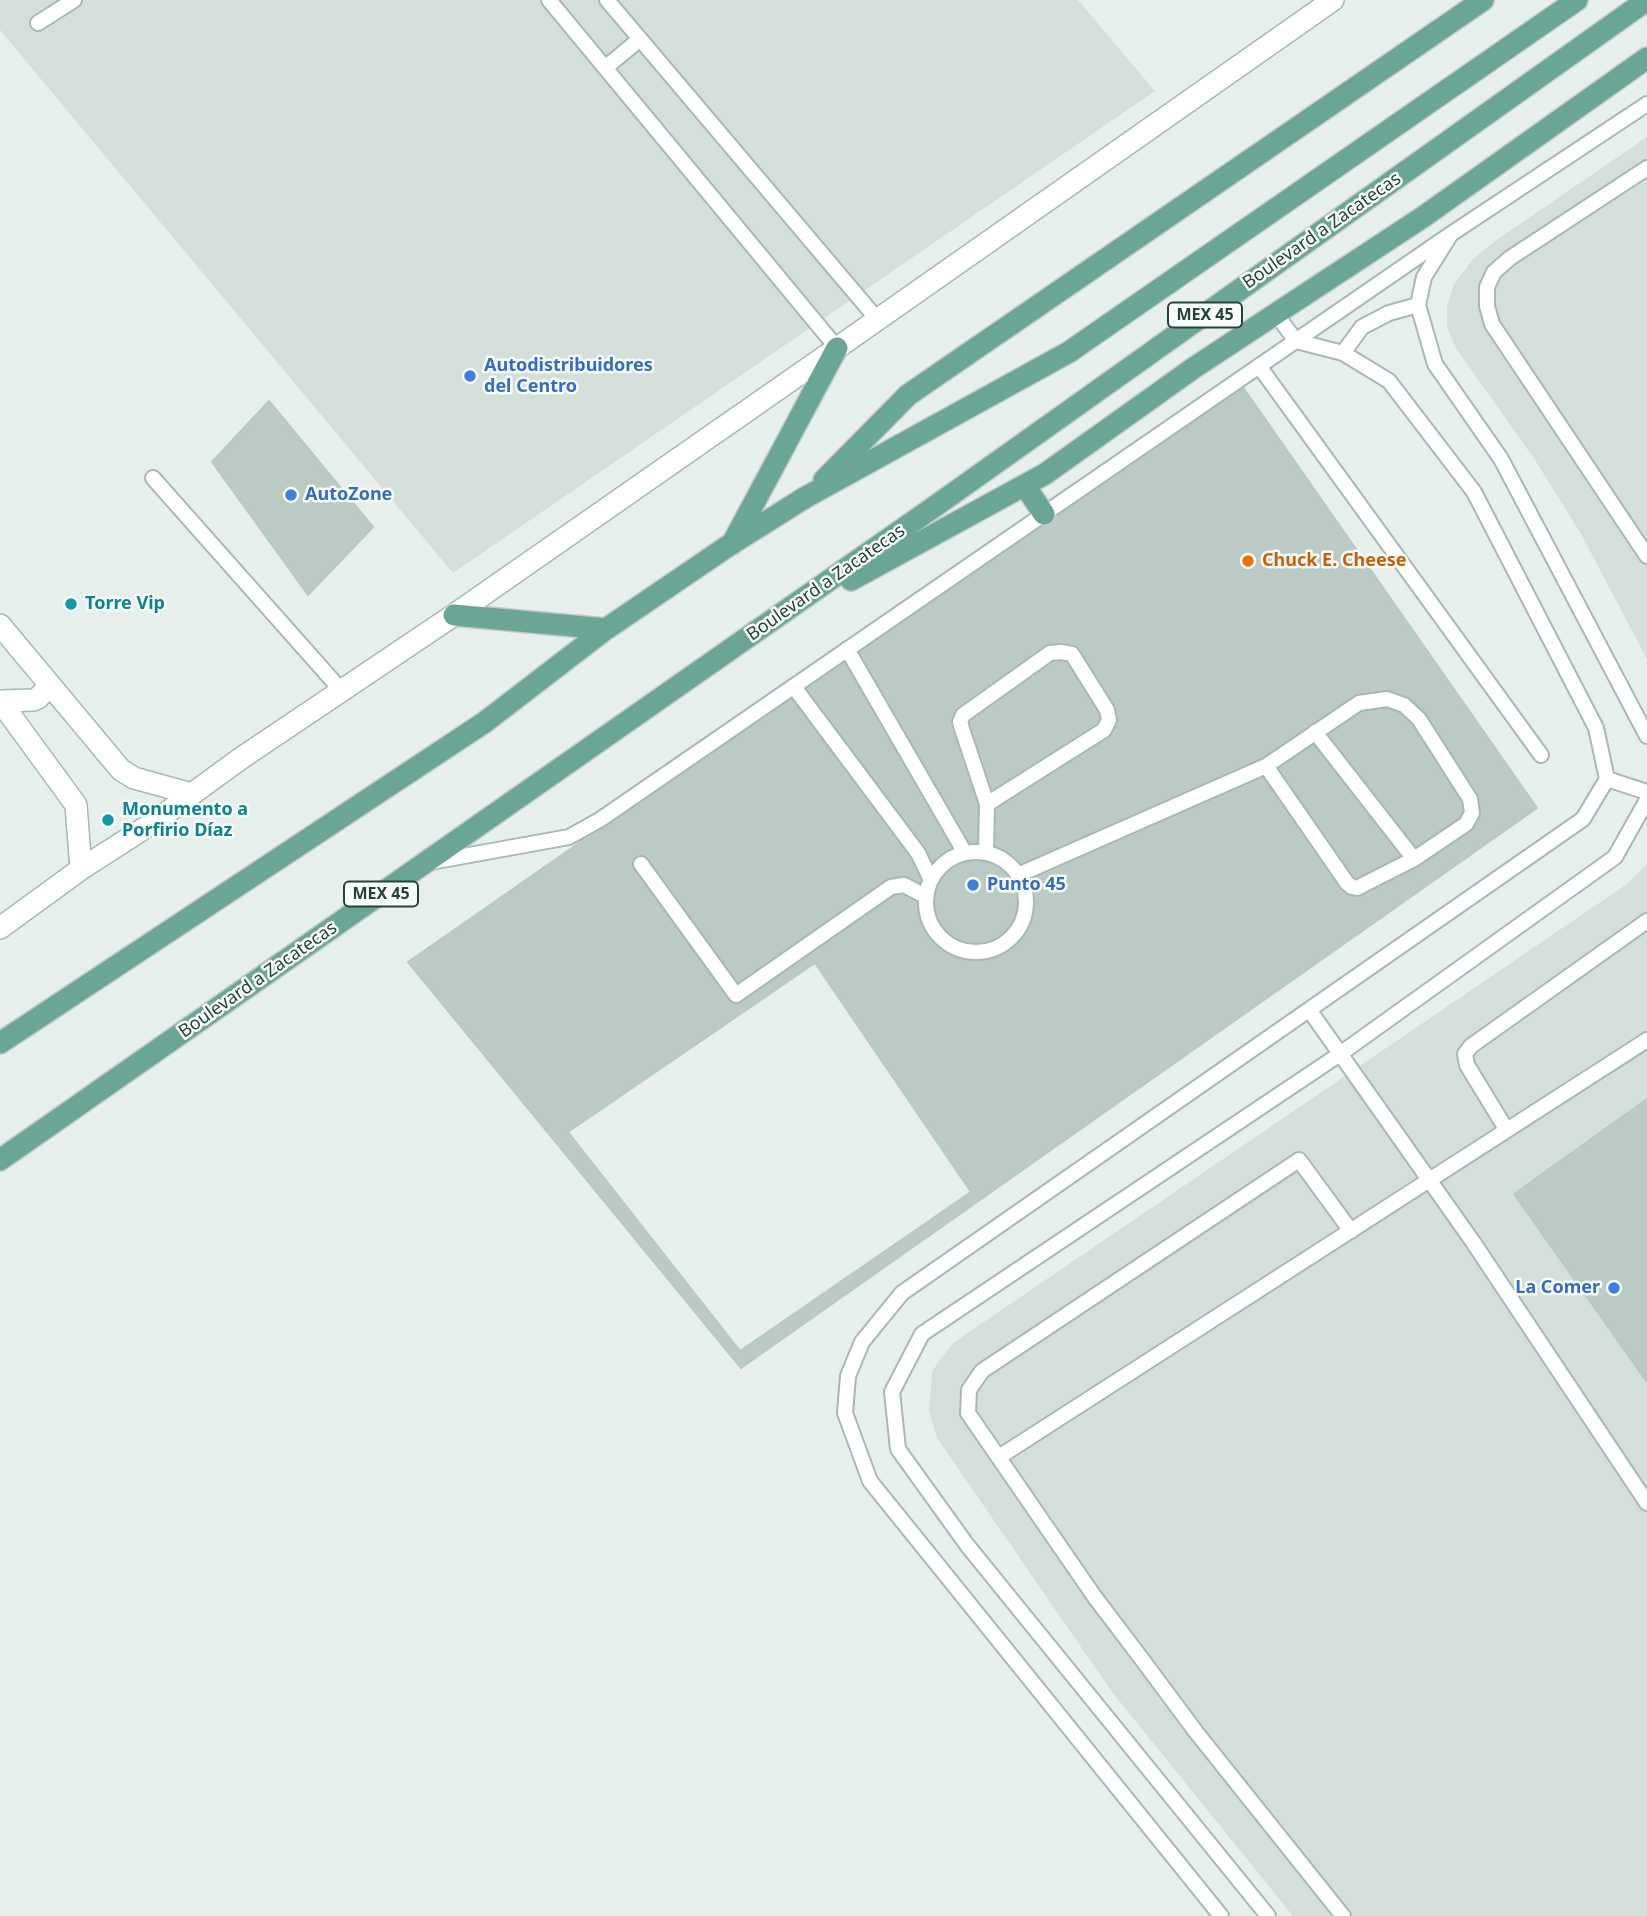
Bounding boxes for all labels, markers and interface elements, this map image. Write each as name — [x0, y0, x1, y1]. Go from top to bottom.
street label: Boulevard a Zacatecas — [1239, 168, 1405, 294]
road number: MEX 45 — [1168, 302, 1242, 328]
place label: Autodistribuidores del Centro — [484, 355, 653, 398]
marker: Autodistribuidores del Centro — [462, 368, 478, 384]
place label: AutoZone — [305, 484, 392, 506]
marker: AutoZone — [283, 487, 299, 503]
street label: Boulevard a Zacatecas — [743, 520, 909, 646]
place label: Chuck E. Cheese — [1262, 550, 1406, 572]
marker: Chuck E. Cheese — [1240, 553, 1256, 569]
place label: Torre Vip — [85, 593, 165, 615]
marker: Torre Vip — [63, 596, 79, 612]
place label: Monumento a Porfirio Díaz — [122, 799, 248, 842]
marker: Monumento a Porfirio Díaz — [100, 812, 116, 828]
place label: Punto 45 — [987, 874, 1066, 896]
marker: Punto 45 — [965, 877, 981, 893]
road number: MEX 45 — [344, 881, 418, 906]
street label: Boulevard a Zacatecas — [175, 917, 341, 1043]
place label: La Comer — [1515, 1277, 1600, 1299]
marker: La Comer — [1606, 1280, 1622, 1296]

